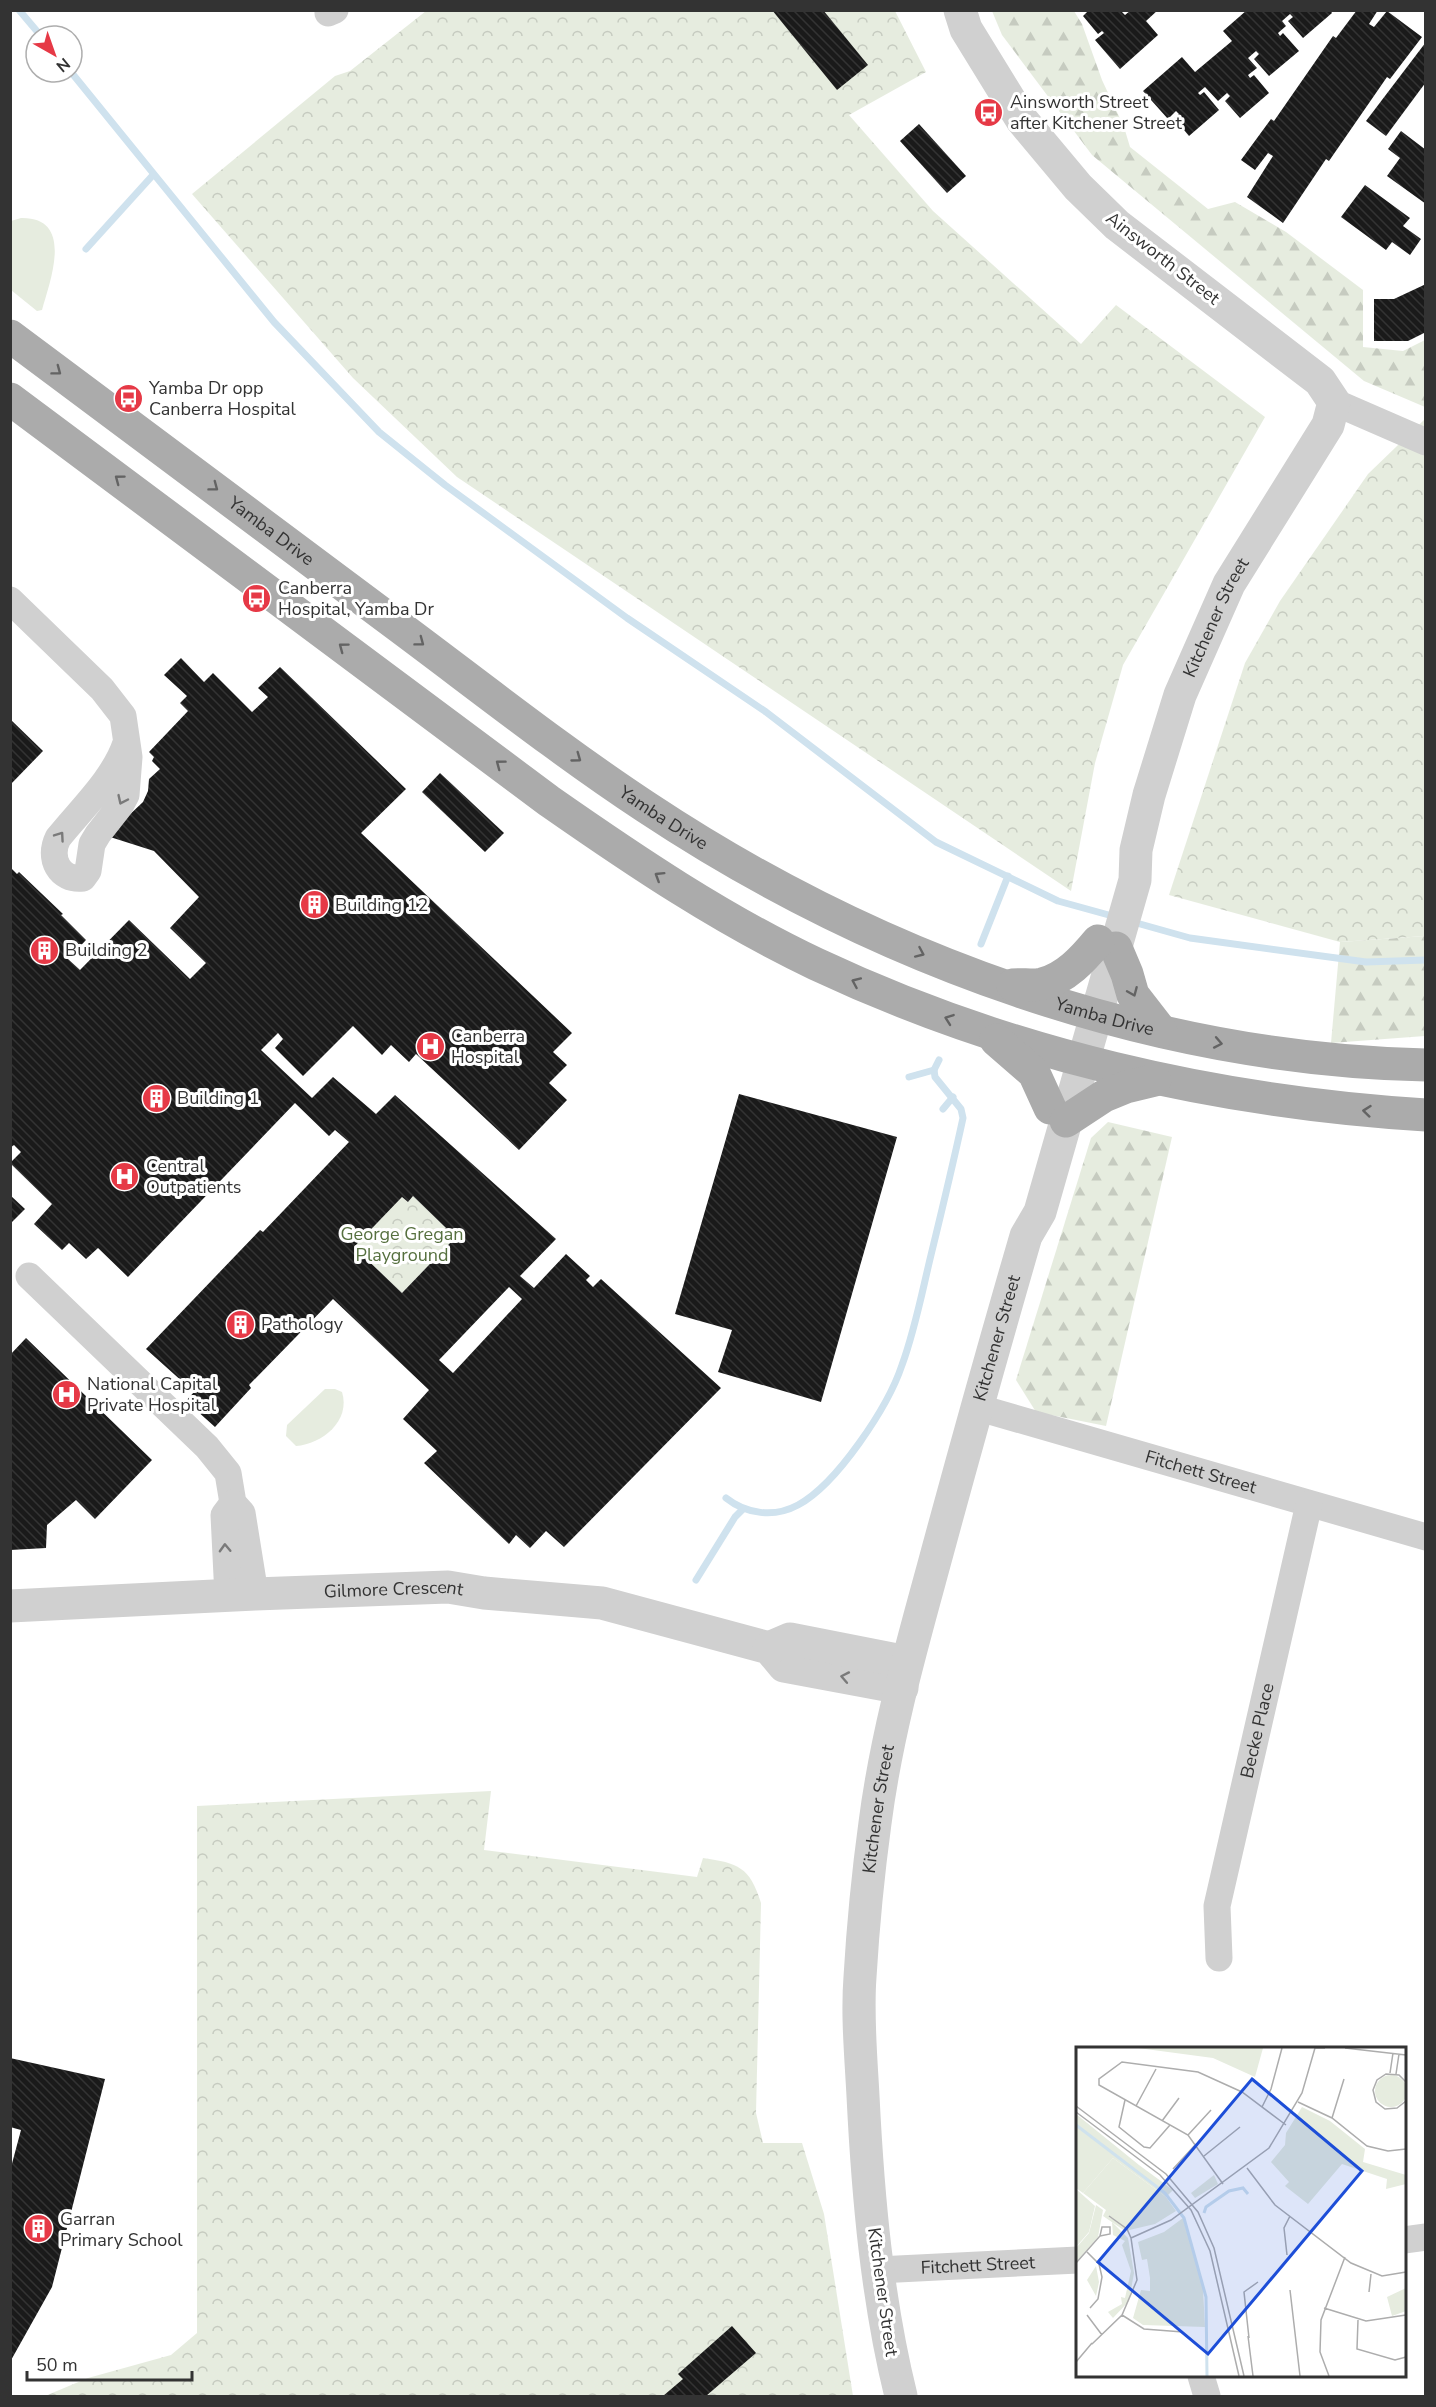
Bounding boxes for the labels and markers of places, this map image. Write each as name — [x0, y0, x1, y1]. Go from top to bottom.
place label: Ainsworth Street after Kitchener Street — [1010, 90, 1182, 135]
bus stop icon: Ainsworth Street after Kitchener Street — [973, 96, 1005, 128]
place label: Yamba Dr opp Canberra Hospital — [148, 376, 296, 421]
bus stop icon: Yamba Dr opp Canberra Hospital — [112, 382, 144, 414]
place label: Canberra Hospital, Yamba Dr — [278, 576, 434, 621]
bus stop icon: Canberra Hospital, Yamba Dr — [241, 582, 273, 614]
building icon: Building 12 — [298, 889, 330, 921]
place label: Building 12 — [335, 893, 428, 917]
building icon: Building 2 — [28, 934, 60, 966]
place label: Building 2 — [65, 938, 148, 962]
place label: Canberra Hospital — [451, 1024, 525, 1069]
hospital icon: Canberra Hospital — [414, 1030, 446, 1062]
building icon: Building 1 — [140, 1082, 172, 1114]
place label: Building 1 — [177, 1086, 260, 1110]
place label: Central Outpatients — [146, 1154, 241, 1199]
hospital icon: Central Outpatients — [109, 1160, 141, 1192]
building icon: Pathology — [224, 1308, 256, 1340]
place label: Pathology — [261, 1312, 344, 1336]
place label: National Capital Private Hospital — [87, 1372, 218, 1417]
hospital icon: National Capital Private Hospital — [50, 1378, 82, 1410]
place label: Garran Primary School — [60, 2207, 183, 2252]
building icon: Garran Primary School — [23, 2213, 55, 2245]

